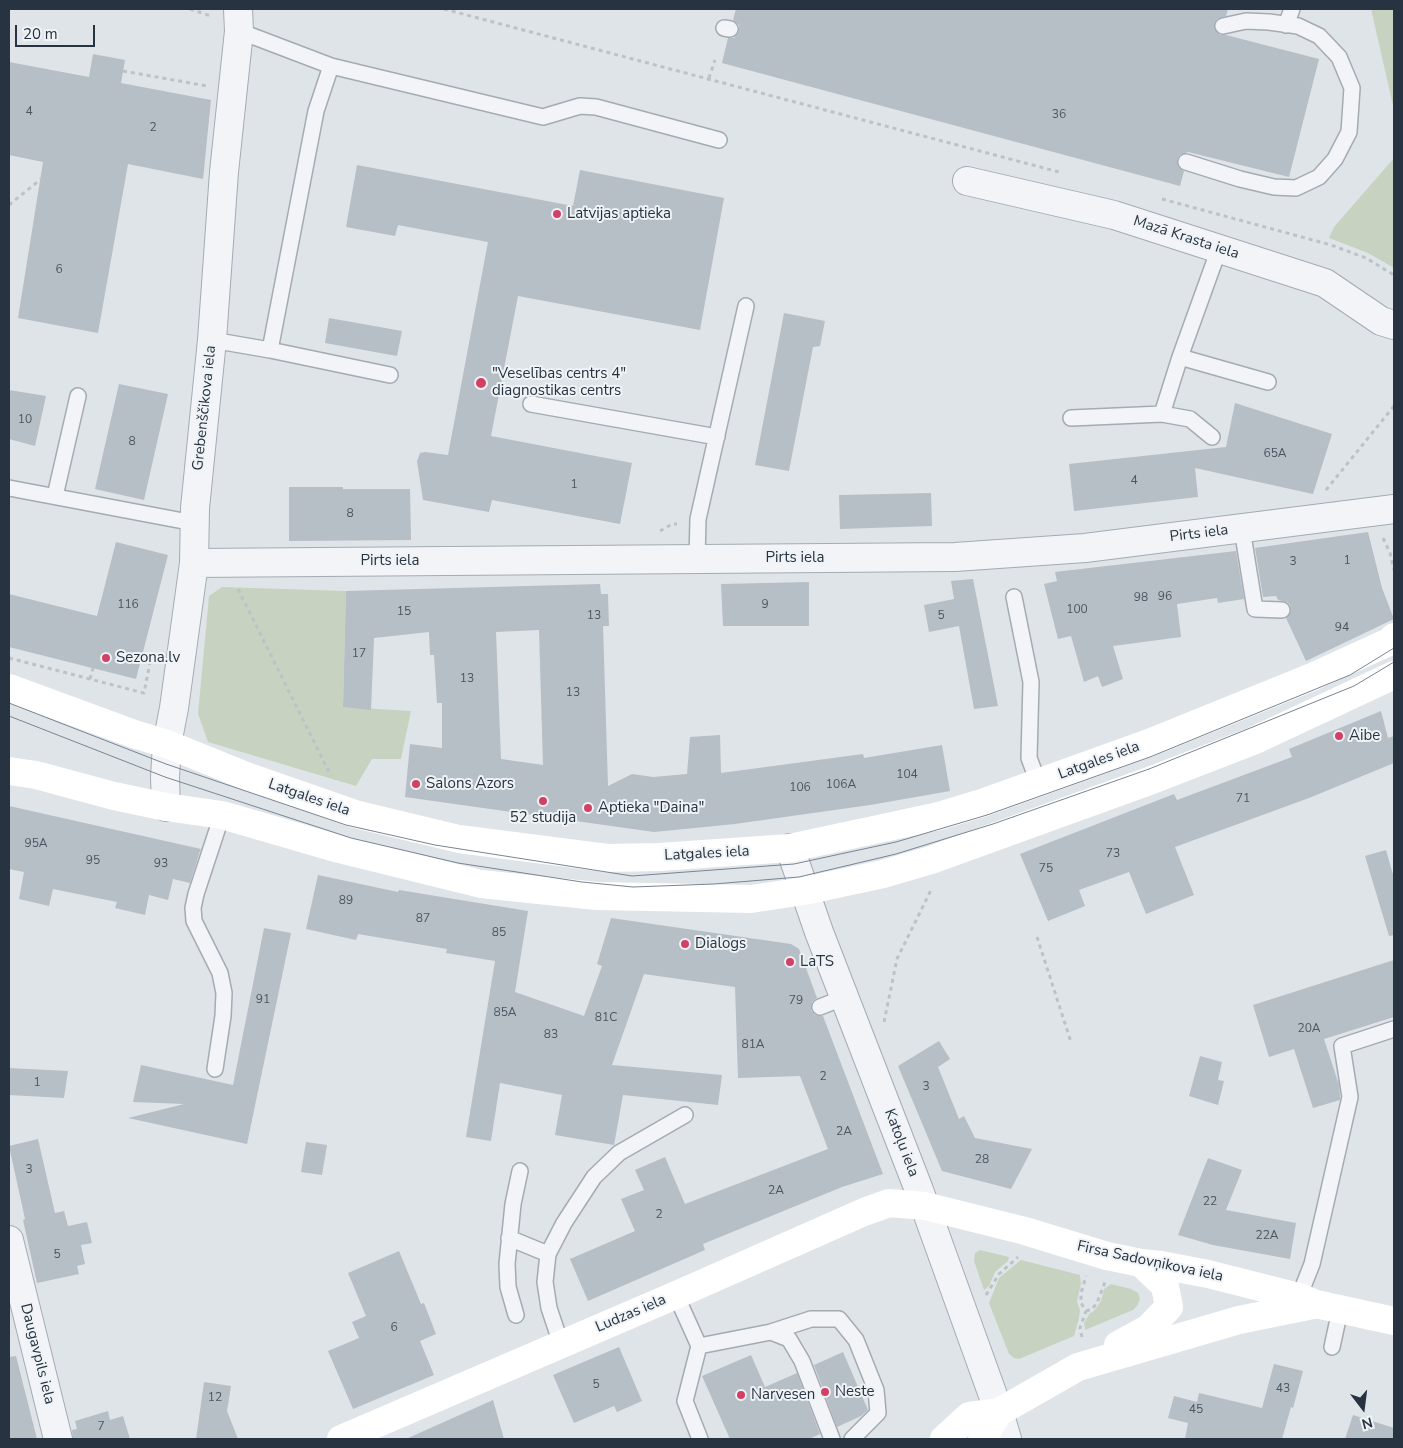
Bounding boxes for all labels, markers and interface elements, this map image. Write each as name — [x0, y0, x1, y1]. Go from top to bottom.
scale bar — [18, 15, 98, 47]
text: 20 m — [23, 24, 58, 44]
house number: 4 — [25, 105, 33, 119]
house number: 36 — [1052, 108, 1066, 122]
house number: 2 — [149, 121, 157, 135]
place label: Latvijas aptieka — [567, 205, 671, 223]
marker: Latvijas aptieka — [551, 208, 563, 220]
street label: Mazā Krasta iela — [1131, 212, 1241, 264]
house number: 6 — [55, 263, 63, 277]
street label: Grebenščikova iela — [189, 345, 221, 471]
place label: "Veselības centrs 4" diagnostikas centrs — [492, 365, 626, 400]
marker: "Veselības centrs 4" diagnostikas centrs — [474, 376, 488, 390]
house number: 10 — [18, 413, 32, 427]
house number: 8 — [128, 435, 136, 449]
house number: 65A — [1263, 447, 1287, 461]
house number: 4 — [1130, 474, 1138, 488]
house number: 1 — [570, 478, 578, 492]
house number: 8 — [346, 507, 354, 521]
street label: Pirts iela — [1169, 521, 1229, 547]
street label: Pirts iela — [766, 549, 824, 567]
street label: Pirts iela — [361, 552, 419, 570]
house number: 1 — [1343, 554, 1351, 568]
house number: 3 — [1289, 555, 1297, 569]
house number: 96 — [1158, 590, 1172, 604]
house number: 98 — [1134, 591, 1148, 605]
house number: 116 — [117, 598, 139, 612]
house number: 9 — [761, 598, 769, 612]
house number: 100 — [1066, 603, 1088, 617]
house number: 15 — [397, 605, 411, 619]
house number: 13 — [587, 609, 601, 623]
house number: 5 — [937, 609, 945, 623]
house number: 94 — [1335, 621, 1349, 635]
house number: 17 — [352, 647, 366, 661]
place label: Sezona.lv — [116, 649, 180, 667]
marker: Sezona.lv — [100, 652, 112, 664]
house number: 13 — [460, 672, 474, 686]
house number: 13 — [566, 686, 580, 700]
place label: Aibe — [1349, 727, 1380, 745]
marker: Aibe — [1333, 730, 1345, 742]
street label: Latgales iela — [1056, 738, 1142, 784]
house number: 104 — [896, 768, 918, 782]
place label: Salons Azors — [426, 775, 514, 793]
street label: Latgales iela — [266, 776, 352, 820]
marker: Salons Azors — [410, 778, 422, 790]
house number: 106A — [826, 778, 856, 792]
house number: 106 — [789, 781, 811, 795]
house number: 71 — [1236, 792, 1250, 806]
marker: 52 studija — [537, 795, 549, 807]
place label: Aptieka "Daina" — [598, 799, 704, 817]
marker: Aptieka "Daina" — [582, 802, 594, 814]
place label: 52 studija — [510, 809, 576, 827]
house number: 95A — [24, 837, 48, 851]
street label: Latgales iela — [664, 843, 750, 865]
house number: 73 — [1106, 847, 1120, 861]
house number: 95 — [86, 854, 100, 868]
house number: 93 — [154, 857, 168, 871]
house number: 75 — [1039, 862, 1053, 876]
house number: 89 — [339, 894, 353, 908]
house number: 87 — [416, 912, 430, 926]
house number: 85 — [492, 926, 506, 940]
place label: Dialogs — [695, 935, 746, 953]
marker: Dialogs — [679, 938, 691, 950]
place label: LaTS — [800, 953, 834, 971]
marker: LaTS — [784, 956, 796, 968]
house number: 91 — [256, 993, 270, 1007]
house number: 79 — [789, 994, 803, 1008]
house number: 85A — [493, 1006, 517, 1020]
house number: 81C — [595, 1011, 617, 1025]
house number: 20A — [1297, 1022, 1321, 1036]
house number: 83 — [544, 1028, 558, 1042]
house number: 81A — [741, 1038, 765, 1052]
house number: 2 — [819, 1070, 827, 1084]
house number: 1 — [33, 1076, 41, 1090]
house number: 3 — [922, 1080, 930, 1094]
street label: Katoļu iela — [880, 1106, 922, 1180]
house number: 2A — [836, 1125, 852, 1139]
house number: 28 — [975, 1153, 989, 1167]
house number: 3 — [25, 1163, 33, 1177]
house number: 2A — [768, 1184, 784, 1198]
house number: 22 — [1203, 1195, 1217, 1209]
house number: 2 — [655, 1208, 663, 1222]
house number: 22A — [1255, 1229, 1279, 1243]
street label: Firsa Sadovņikova iela — [1075, 1238, 1225, 1286]
house number: 5 — [53, 1248, 61, 1262]
street label: Ludzas iela — [593, 1291, 669, 1337]
street label: Daugavpils iela — [16, 1302, 58, 1406]
house number: 6 — [390, 1321, 398, 1335]
house number: 5 — [592, 1378, 600, 1392]
house number: 43 — [1276, 1382, 1290, 1396]
place label: Neste — [835, 1383, 874, 1401]
north arrow — [1338, 1383, 1388, 1433]
place label: Narvesen — [751, 1386, 815, 1404]
marker: Neste — [819, 1386, 831, 1398]
marker: Narvesen — [735, 1389, 747, 1401]
house number: 12 — [208, 1391, 222, 1405]
house number: 45 — [1189, 1403, 1203, 1417]
text: N — [1359, 1412, 1375, 1434]
house number: 7 — [97, 1420, 105, 1434]

